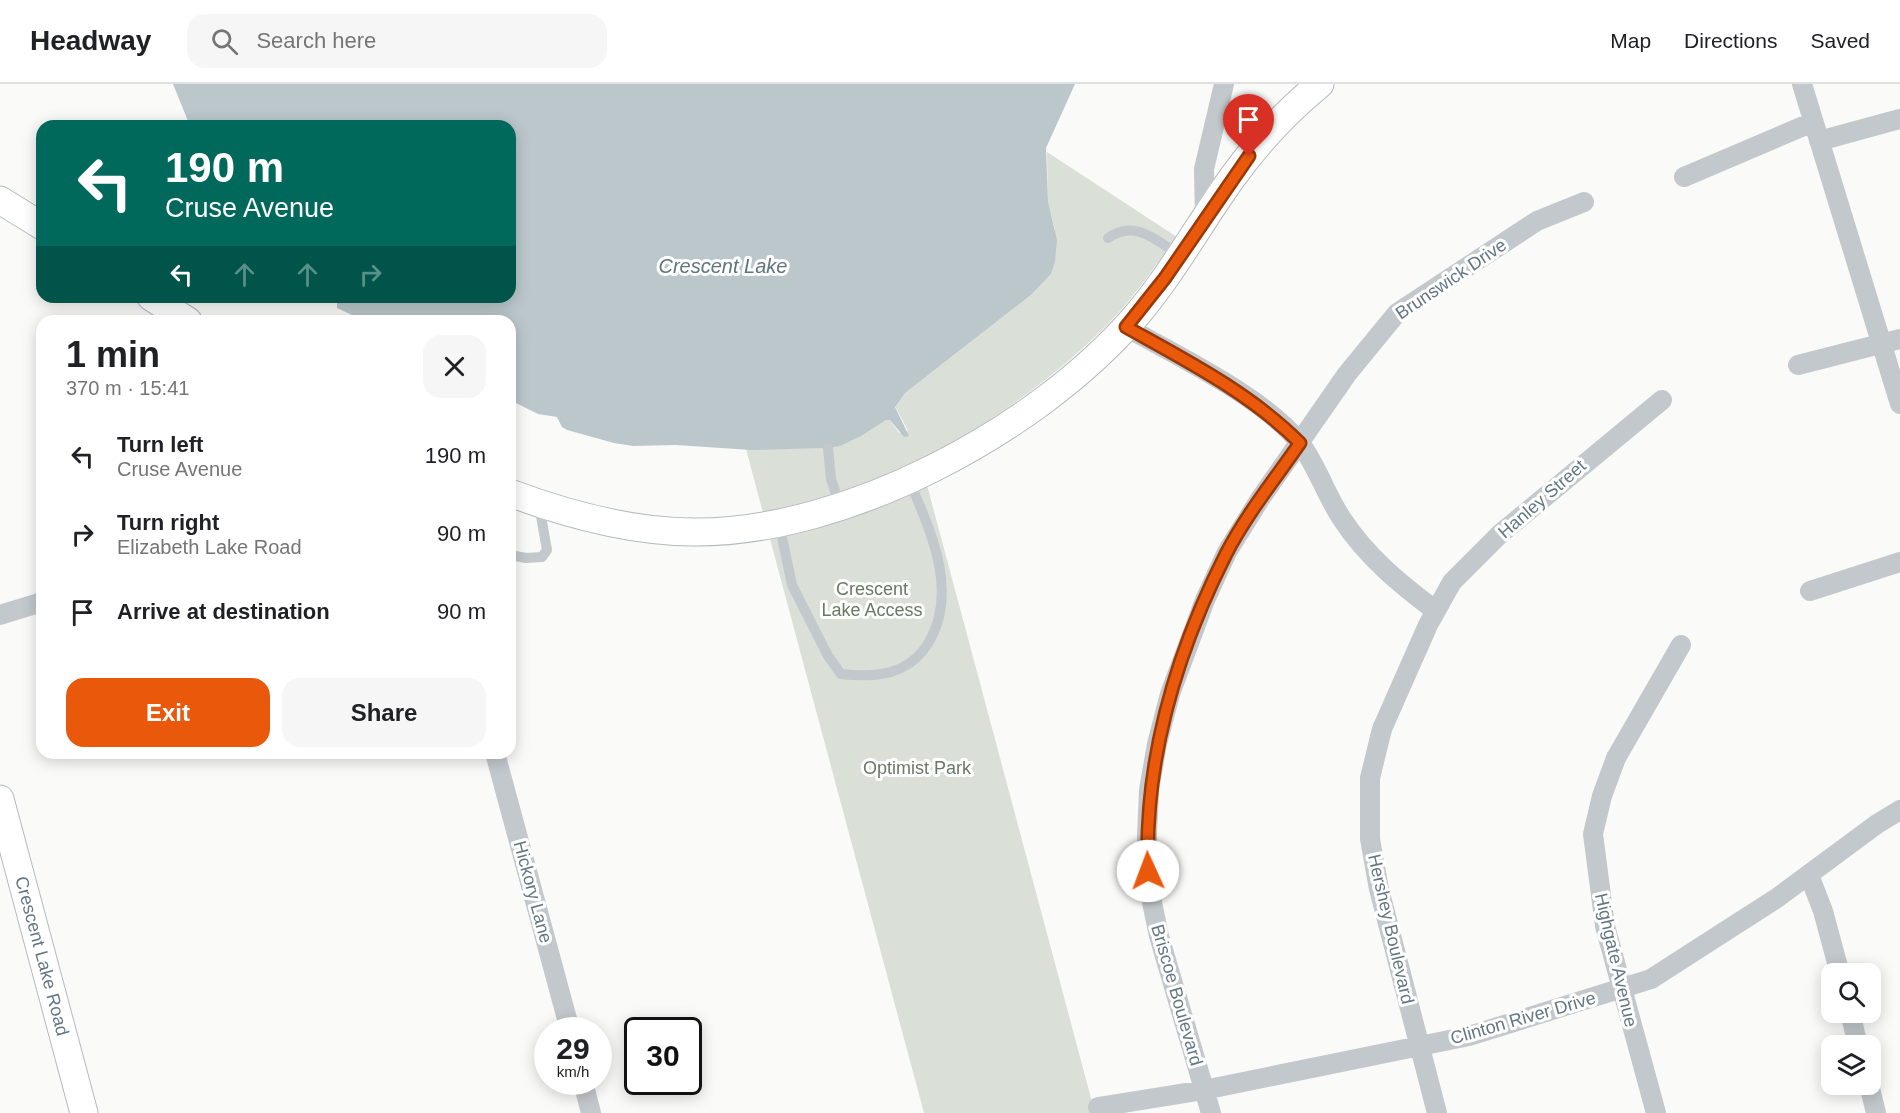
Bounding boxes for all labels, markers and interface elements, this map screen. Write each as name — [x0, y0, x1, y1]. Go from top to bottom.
search box — [187, 14, 607, 68]
text: Headway — [30, 25, 151, 56]
icon: search — [208, 25, 241, 58]
text: Search here — [256, 28, 376, 53]
text: Map — [1610, 29, 1651, 52]
text: Directions — [1684, 29, 1777, 52]
text: Saved — [1810, 29, 1870, 52]
pin — [1223, 94, 1274, 156]
icon: arrive — [1232, 103, 1265, 136]
icon: left — [66, 144, 144, 222]
text: 190 m — [165, 144, 284, 191]
text: Cruse Avenue — [165, 193, 334, 223]
street label: Brunswick Drive — [1392, 235, 1510, 323]
water label: Crescent Lake — [659, 255, 787, 277]
icon: left — [165, 258, 198, 291]
icon: ahead — [228, 258, 261, 291]
icon: ahead — [291, 258, 324, 291]
icon: right — [354, 258, 387, 291]
text: 1 min — [66, 334, 160, 375]
button: close — [423, 335, 486, 398]
text: 370 m · 15:41 — [66, 377, 189, 399]
text: Turn left — [117, 432, 203, 457]
icon: left — [66, 440, 99, 473]
text: 190 m — [425, 443, 486, 468]
street label: Hanley Street — [1494, 456, 1590, 542]
text: Cruse Avenue — [117, 458, 242, 480]
text: Turn right — [117, 510, 219, 535]
icon: right — [66, 518, 99, 551]
text: 90 m — [437, 521, 486, 546]
text: Elizabeth Lake Road — [117, 536, 302, 558]
park label: Crescent Lake Access — [821, 579, 923, 620]
icon: arrive — [66, 596, 99, 629]
text: Arrive at destination — [117, 599, 330, 624]
text: 90 m — [437, 599, 486, 624]
button: Exit — [66, 678, 270, 747]
button: Share — [282, 678, 486, 747]
park label: Optimist Park — [863, 758, 972, 778]
street label: Hickory Lane — [510, 839, 556, 945]
position arrow — [1116, 839, 1180, 903]
street label: Hershey Boulevard — [1364, 852, 1418, 1006]
street label: Crescent Lake Road — [11, 874, 73, 1038]
street label: Highgate Avenue — [1591, 891, 1641, 1029]
street label: Briscoe Boulevard — [1147, 922, 1207, 1068]
map controls — [1821, 963, 1881, 1095]
button: search — [1821, 963, 1881, 1023]
street label: Clinton River Drive — [1448, 988, 1598, 1048]
speed limit sign: 30 — [624, 1017, 702, 1095]
text: 29 — [556, 1032, 590, 1065]
button: layers — [1821, 1035, 1881, 1095]
text: km/h — [557, 1063, 589, 1080]

